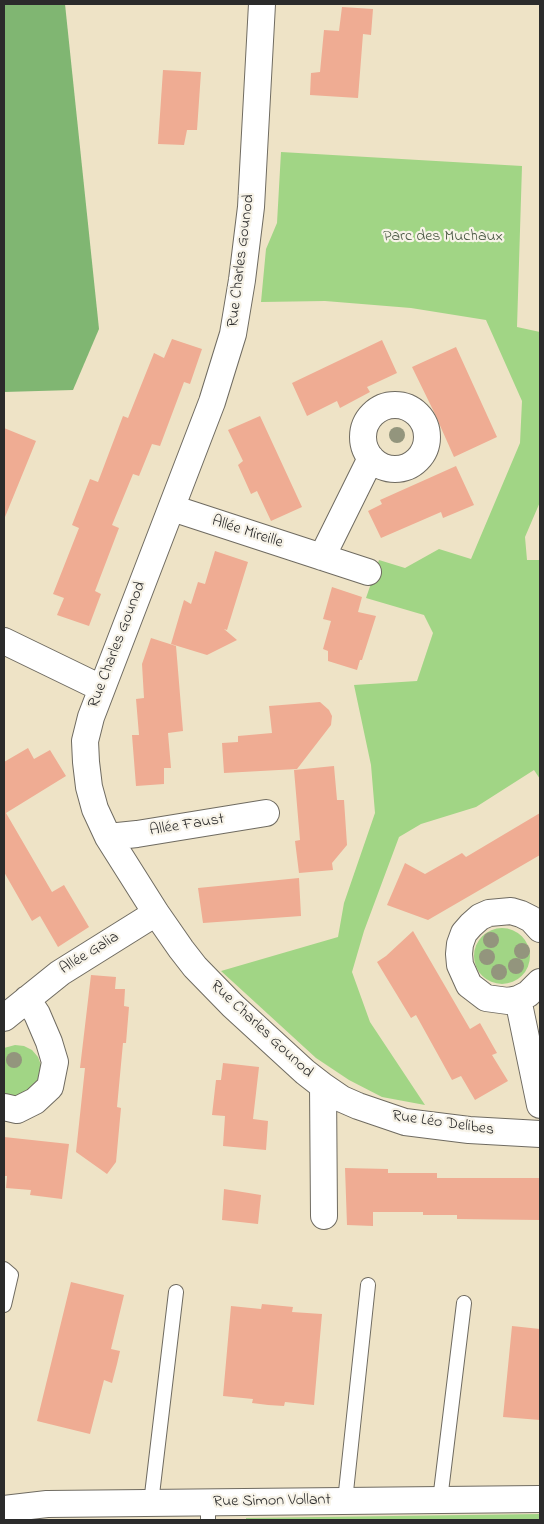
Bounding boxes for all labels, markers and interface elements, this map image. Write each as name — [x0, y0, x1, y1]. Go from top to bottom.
street label: Rue Charles Gounod — [224, 193, 260, 329]
park label: Parc des Muchaux — [383, 227, 503, 247]
street label: Allée Mireille — [209, 512, 285, 554]
street label: Rue Charles Gounod — [85, 579, 151, 711]
street label: Allée Faust — [148, 811, 226, 841]
street label: Allée Galia — [57, 928, 123, 980]
street label: Rue Charles Gounod — [206, 977, 316, 1083]
street label: Rue Léo Delibes — [391, 1107, 495, 1141]
street label: Rue Simon Vollant — [213, 1491, 331, 1513]

